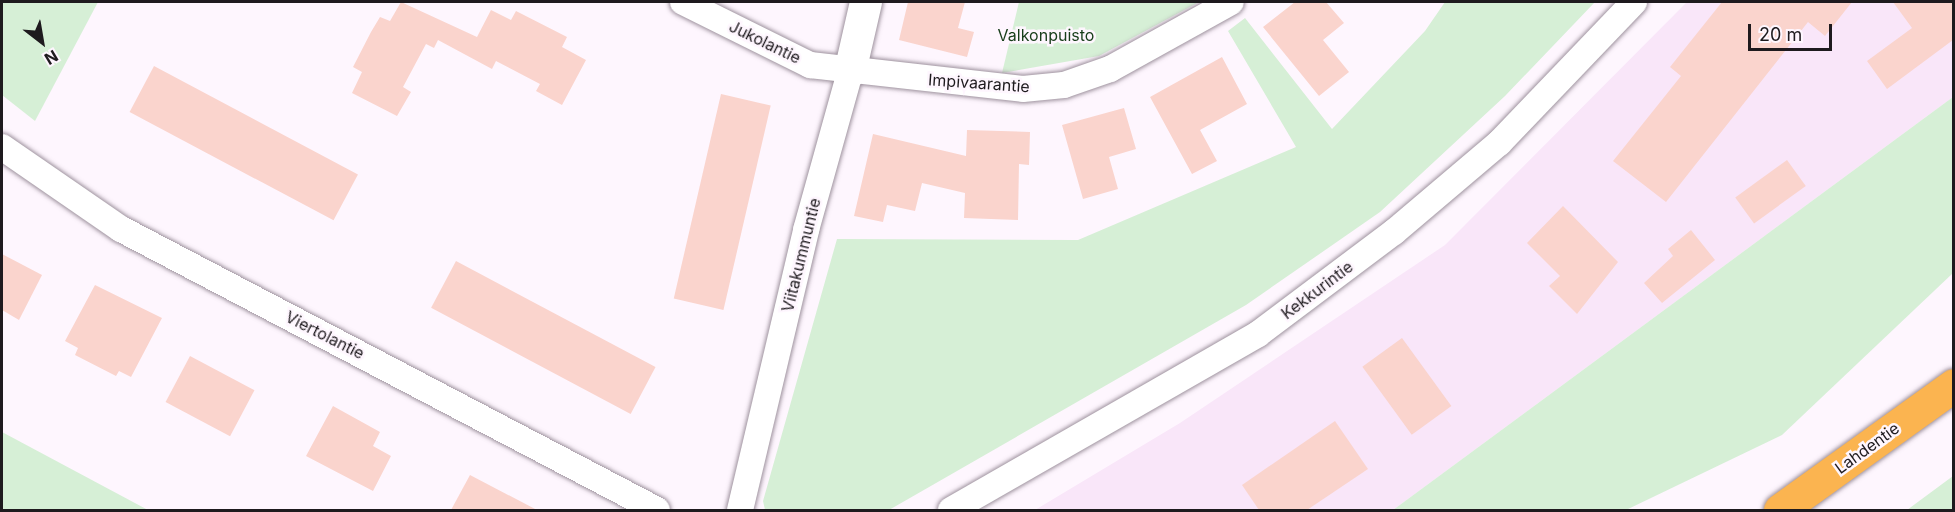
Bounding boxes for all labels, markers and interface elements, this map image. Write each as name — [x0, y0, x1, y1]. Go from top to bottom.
north arrow — [12, 12, 72, 72]
scale bar — [1751, 12, 1835, 50]
street label: Jukolantie — [726, 16, 804, 68]
text: 20 m — [1759, 24, 1802, 45]
park label: Valkonpuisto — [998, 25, 1094, 45]
text: N — [41, 46, 62, 69]
street label: Impivaarantie — [928, 70, 1030, 96]
street label: Viitakummuntie — [778, 196, 824, 314]
street label: Kekkurintie — [1277, 257, 1357, 323]
street label: Viertolantie — [282, 307, 368, 363]
street label: Lahdentie — [1831, 418, 1903, 478]

